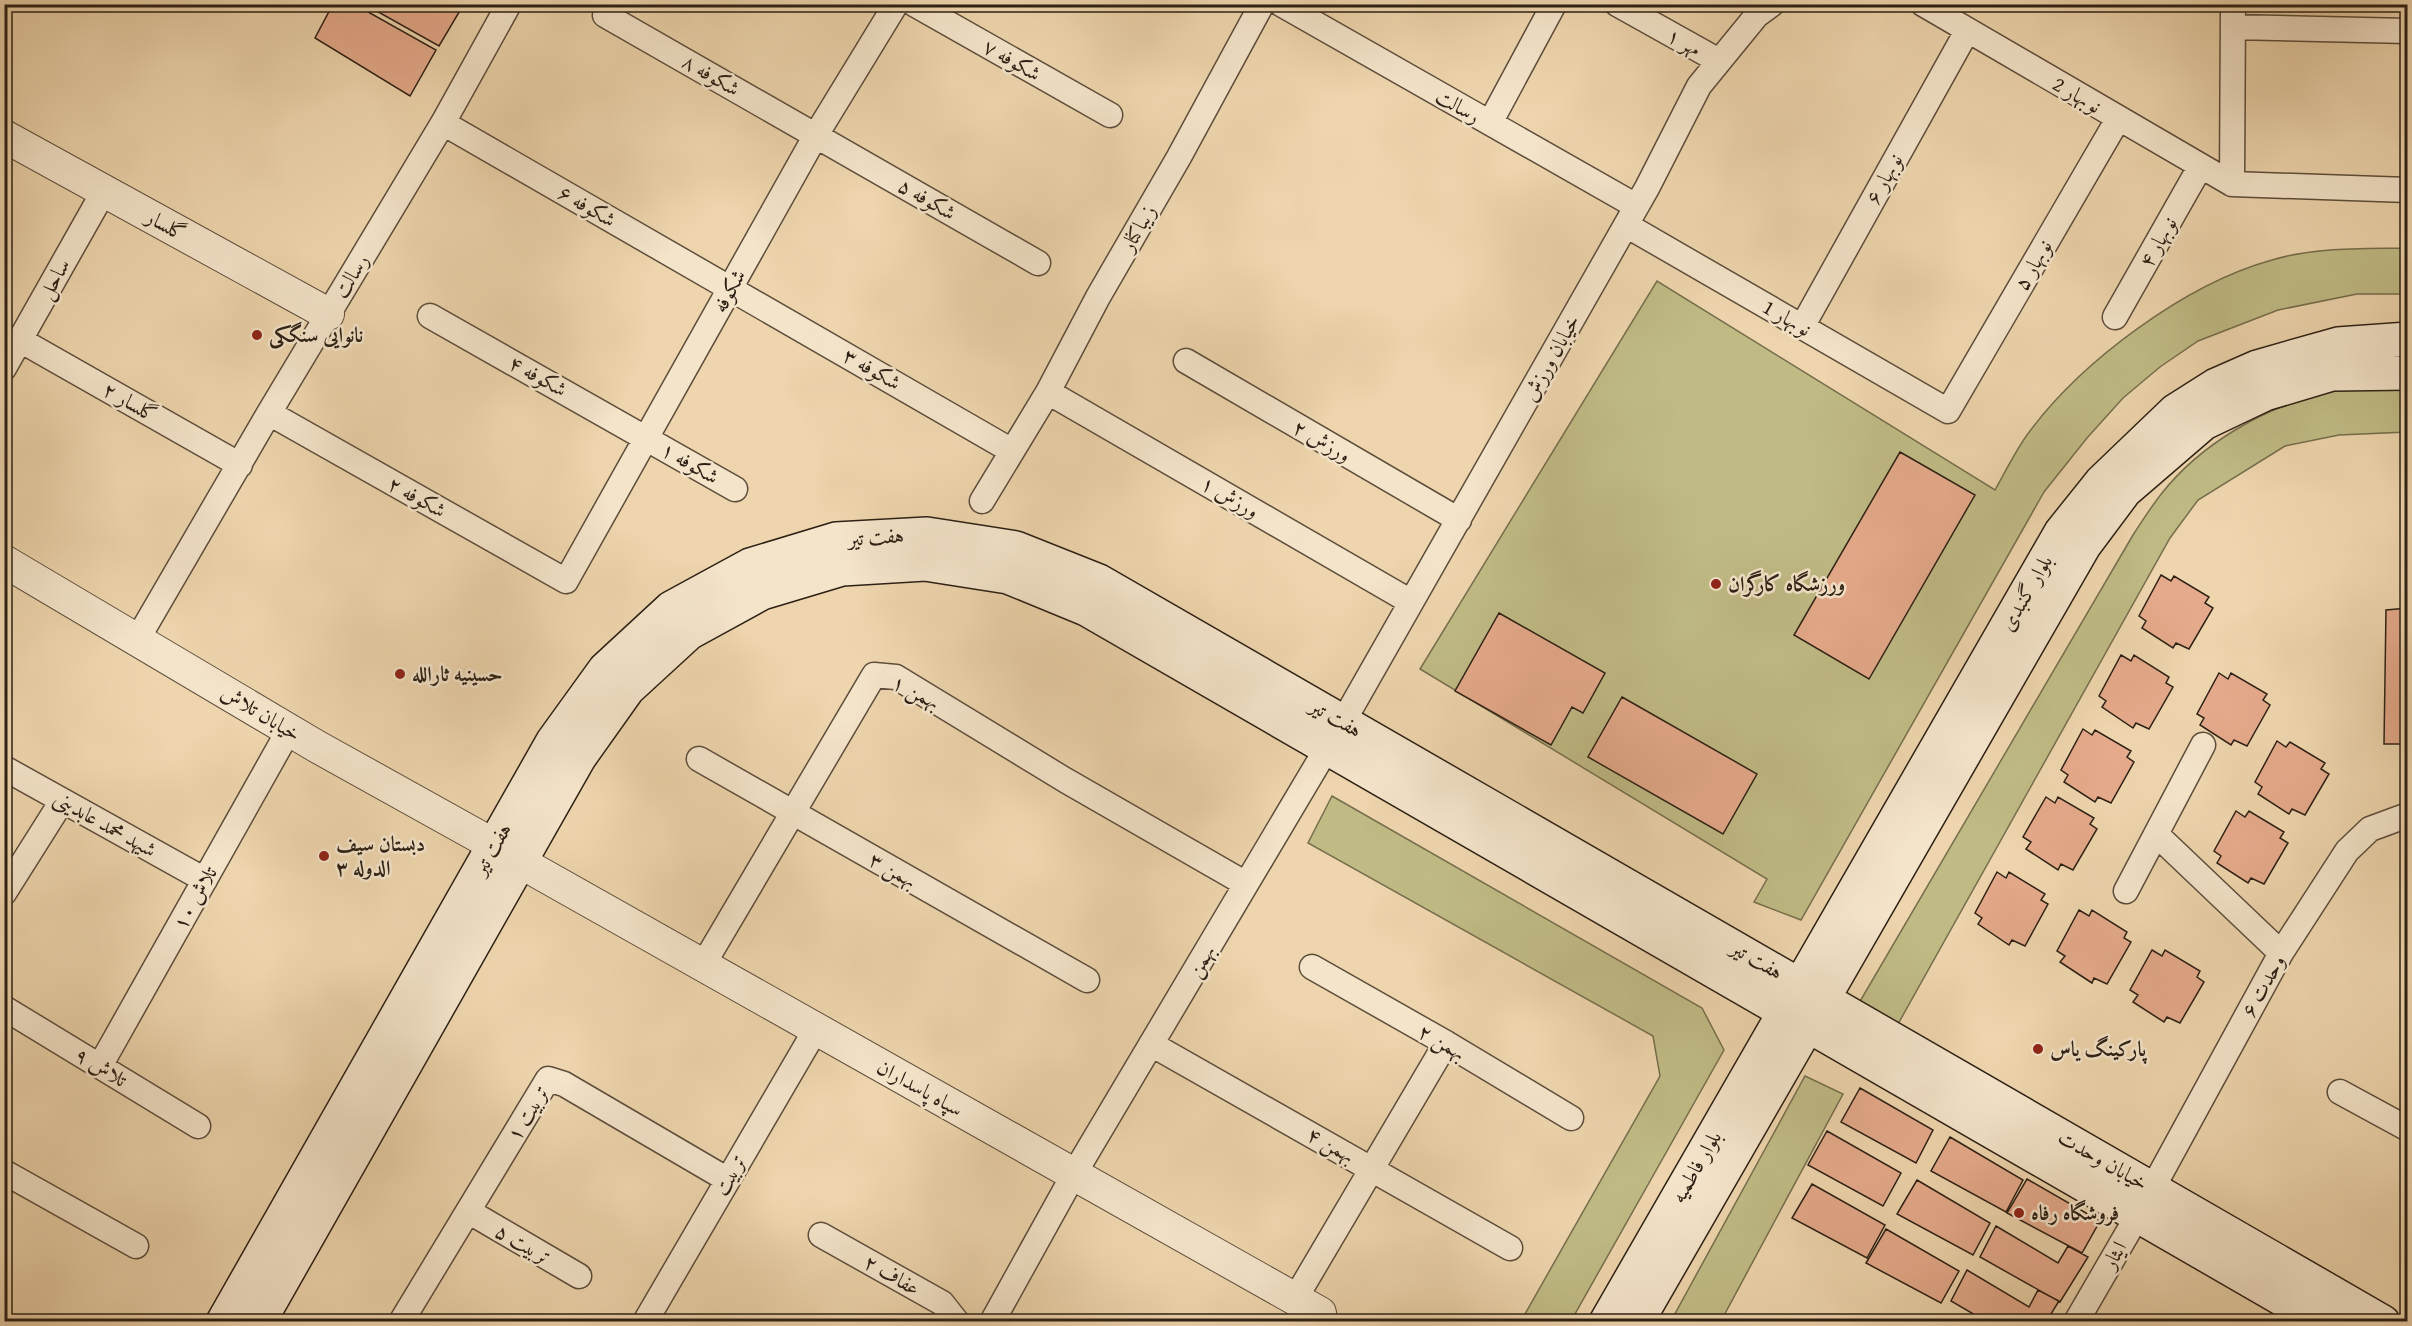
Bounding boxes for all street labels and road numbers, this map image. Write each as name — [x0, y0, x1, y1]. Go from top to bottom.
street label: مهر ۱ — [1661, 19, 1707, 64]
street label: شکوفه ۷ — [977, 30, 1047, 89]
street label: شکوفه ۸ — [676, 45, 746, 104]
street label: نوبهار 2 — [2047, 68, 2108, 121]
street label: رسالت — [1430, 80, 1487, 131]
street label: نوبهار ۶ — [1857, 148, 1910, 210]
street label: شکوفه ۵ — [892, 169, 962, 228]
street label: شکوفه ۶ — [552, 176, 622, 235]
street label: زیباکنار — [1111, 198, 1163, 259]
street label: گلسار — [139, 200, 192, 248]
street label: نوبهار ۴ — [2131, 211, 2185, 273]
street label: نوبهار ۵ — [2006, 234, 2060, 296]
street label: رسالت — [325, 247, 376, 304]
street label: ساحل — [30, 252, 78, 305]
street label: شکوفه — [704, 263, 753, 318]
street label: نوبهار 1 — [1757, 291, 1818, 344]
street label: خیابان ورزش — [1514, 309, 1587, 407]
street label: شکوفه ۳ — [837, 339, 907, 398]
street label: شکوفه ۴ — [503, 347, 573, 404]
street label: گلسار ۲ — [97, 374, 163, 430]
street label: ورزش ۲ — [1287, 411, 1357, 470]
street label: شکوفه ۱ — [655, 433, 725, 492]
street label: ورزش ۱ — [1195, 467, 1265, 526]
street label: شکوفه ۲ — [382, 468, 452, 525]
street label: هفت تیر — [845, 519, 905, 554]
street label: بلوار گنبدی — [1991, 549, 2060, 637]
street label: بهمن ۱ — [887, 666, 946, 717]
street label: خیابان تلاش — [215, 677, 307, 749]
street label: هفت تیر — [1302, 689, 1368, 745]
street label: شیهد محمد عابدینی — [48, 782, 163, 865]
street label: هفت تیر — [463, 817, 519, 883]
street label: بهمن ۳ — [864, 844, 923, 895]
street label: تلاش ۱۰ — [164, 859, 225, 935]
street label: هفت تیر — [1723, 931, 1789, 987]
street label: بهمن — [1179, 938, 1223, 983]
street label: وحدت ۶ — [2233, 949, 2292, 1023]
street label: بهمن ۲ — [1413, 1015, 1472, 1068]
street label: تلاش ۹ — [69, 1039, 134, 1095]
street label: سپاه پاسداران — [871, 1051, 969, 1124]
street label: تربیت ۱ — [499, 1079, 557, 1146]
street label: بهمن ۴ — [1302, 1119, 1361, 1170]
street label: خیابان وحدت — [2052, 1121, 2154, 1198]
street label: بلوار فاطمیه — [1662, 1125, 1729, 1209]
street label: تربیت — [705, 1148, 754, 1201]
street label: تربیت ۵ — [490, 1215, 557, 1272]
street label: ایثار — [2092, 1235, 2134, 1276]
street label: عفاف ۲ — [858, 1246, 926, 1303]

